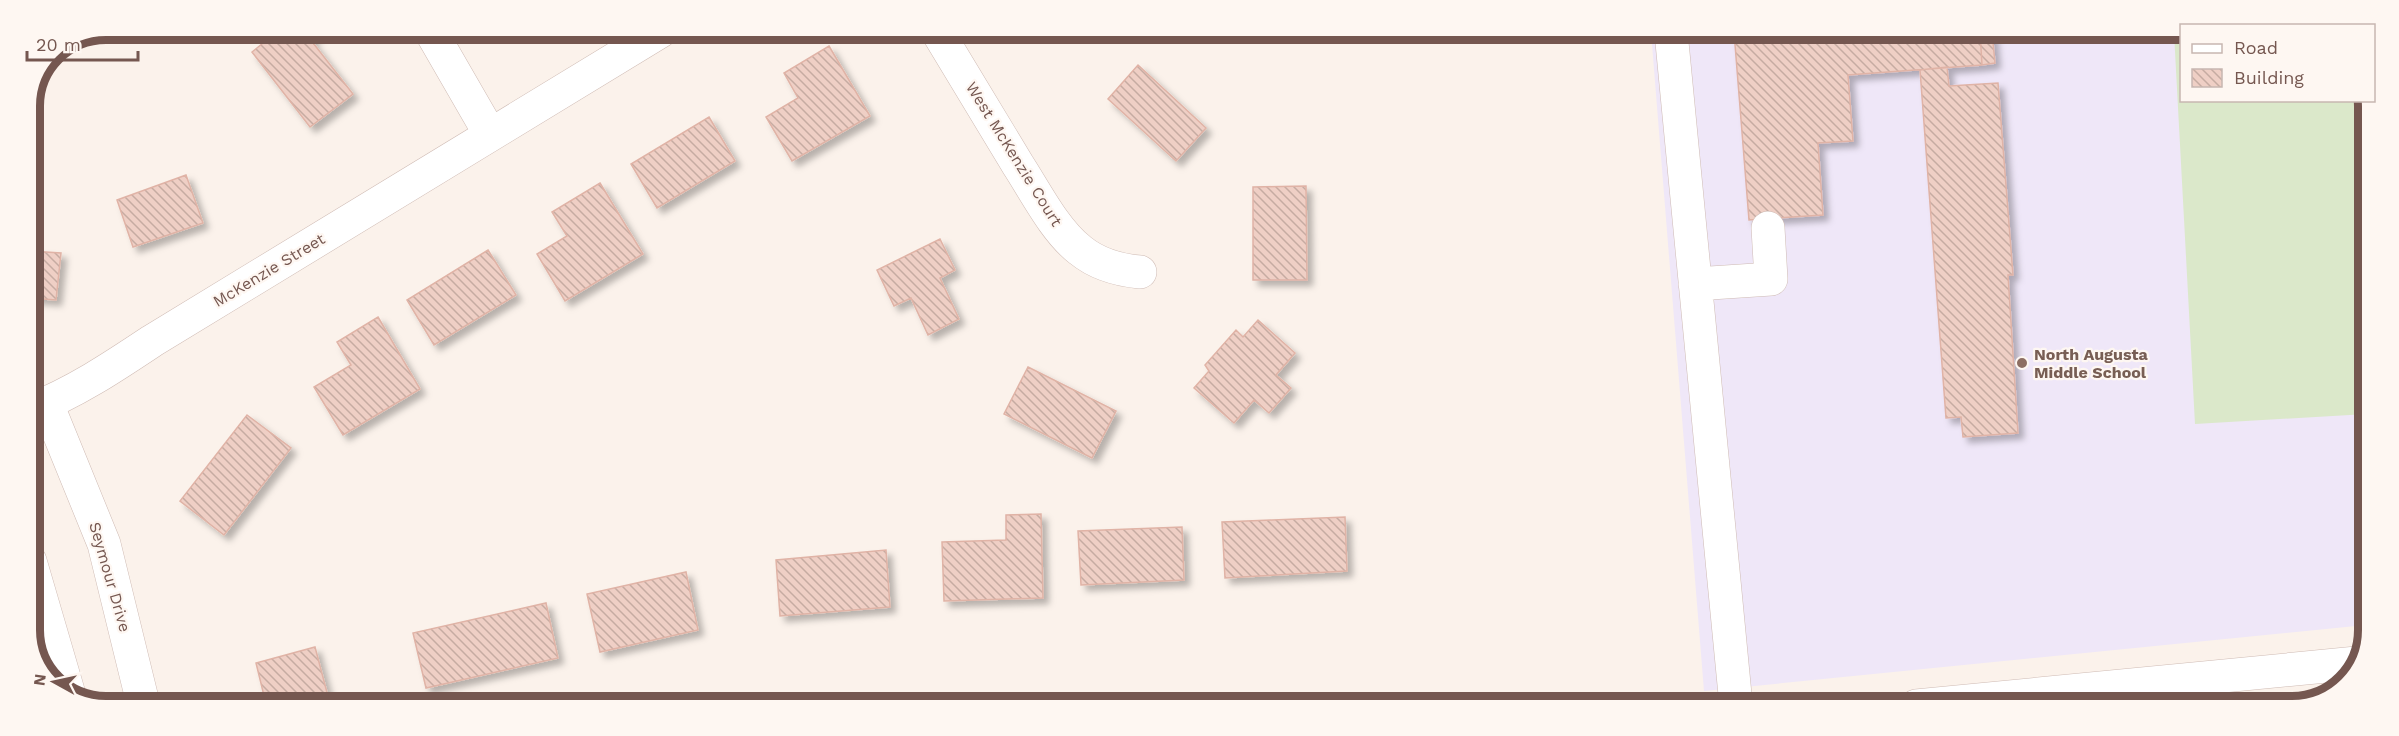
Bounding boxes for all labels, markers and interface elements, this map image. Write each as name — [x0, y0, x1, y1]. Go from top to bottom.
scale bar — [27, 24, 138, 62]
legend — [2180, 24, 2375, 102]
text: 20 m — [36, 34, 81, 55]
text: Road — [2234, 37, 2278, 58]
text: Building — [2234, 67, 2304, 88]
street label: West McKenzie Court — [962, 78, 1066, 230]
street label: McKenzie Street — [210, 229, 329, 311]
place label: North Augusta Middle School — [2034, 345, 2149, 382]
marker: North Augusta Middle School — [2015, 356, 2029, 370]
street label: Seymour Drive — [85, 520, 135, 634]
north arrow — [24, 652, 84, 712]
text: N — [29, 673, 50, 687]

